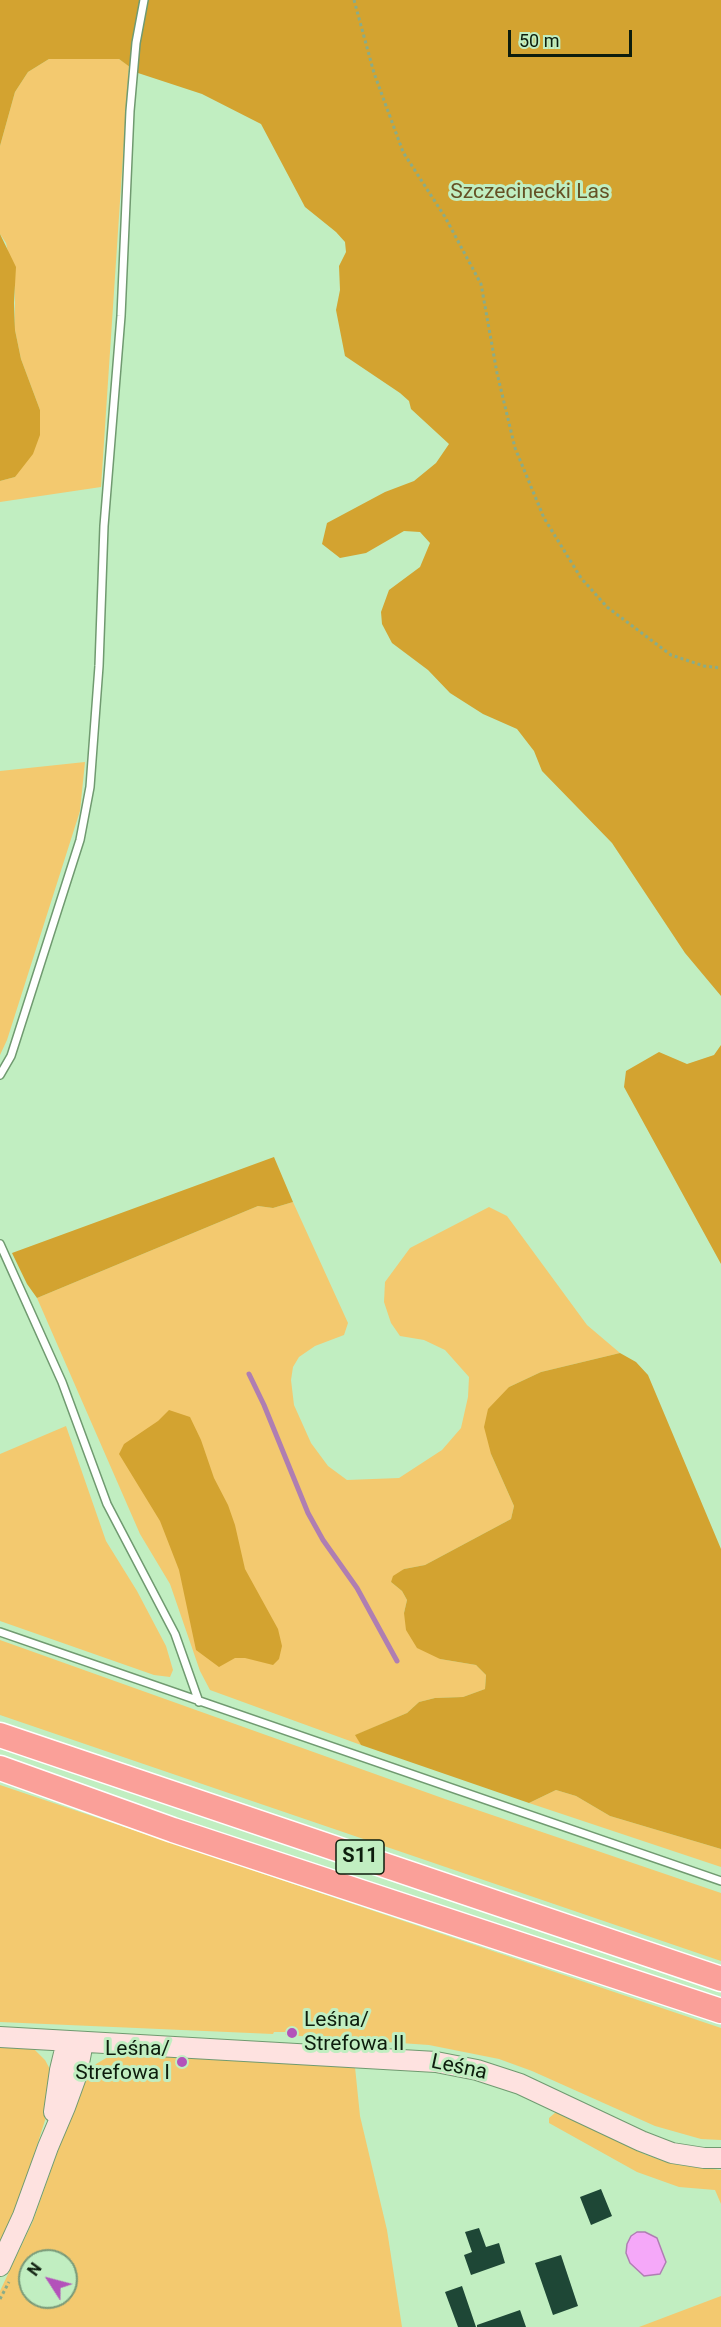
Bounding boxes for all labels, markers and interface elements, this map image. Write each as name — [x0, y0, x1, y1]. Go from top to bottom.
scale bar — [511, 18, 636, 56]
text: 50 m — [519, 30, 559, 51]
park label: Szczecinecki Las — [450, 180, 610, 206]
road number: S11 — [336, 1840, 384, 1874]
place label: Leśna/ Strefowa II — [304, 2008, 405, 2058]
marker: Leśna/ Strefowa II — [285, 2026, 299, 2040]
place label: Leśna/ Strefowa I — [75, 2037, 170, 2087]
street label: Leśna — [429, 2050, 489, 2086]
marker: Leśna/ Strefowa I — [175, 2055, 189, 2069]
north arrow — [18, 2249, 78, 2309]
text: N — [24, 2259, 46, 2279]

